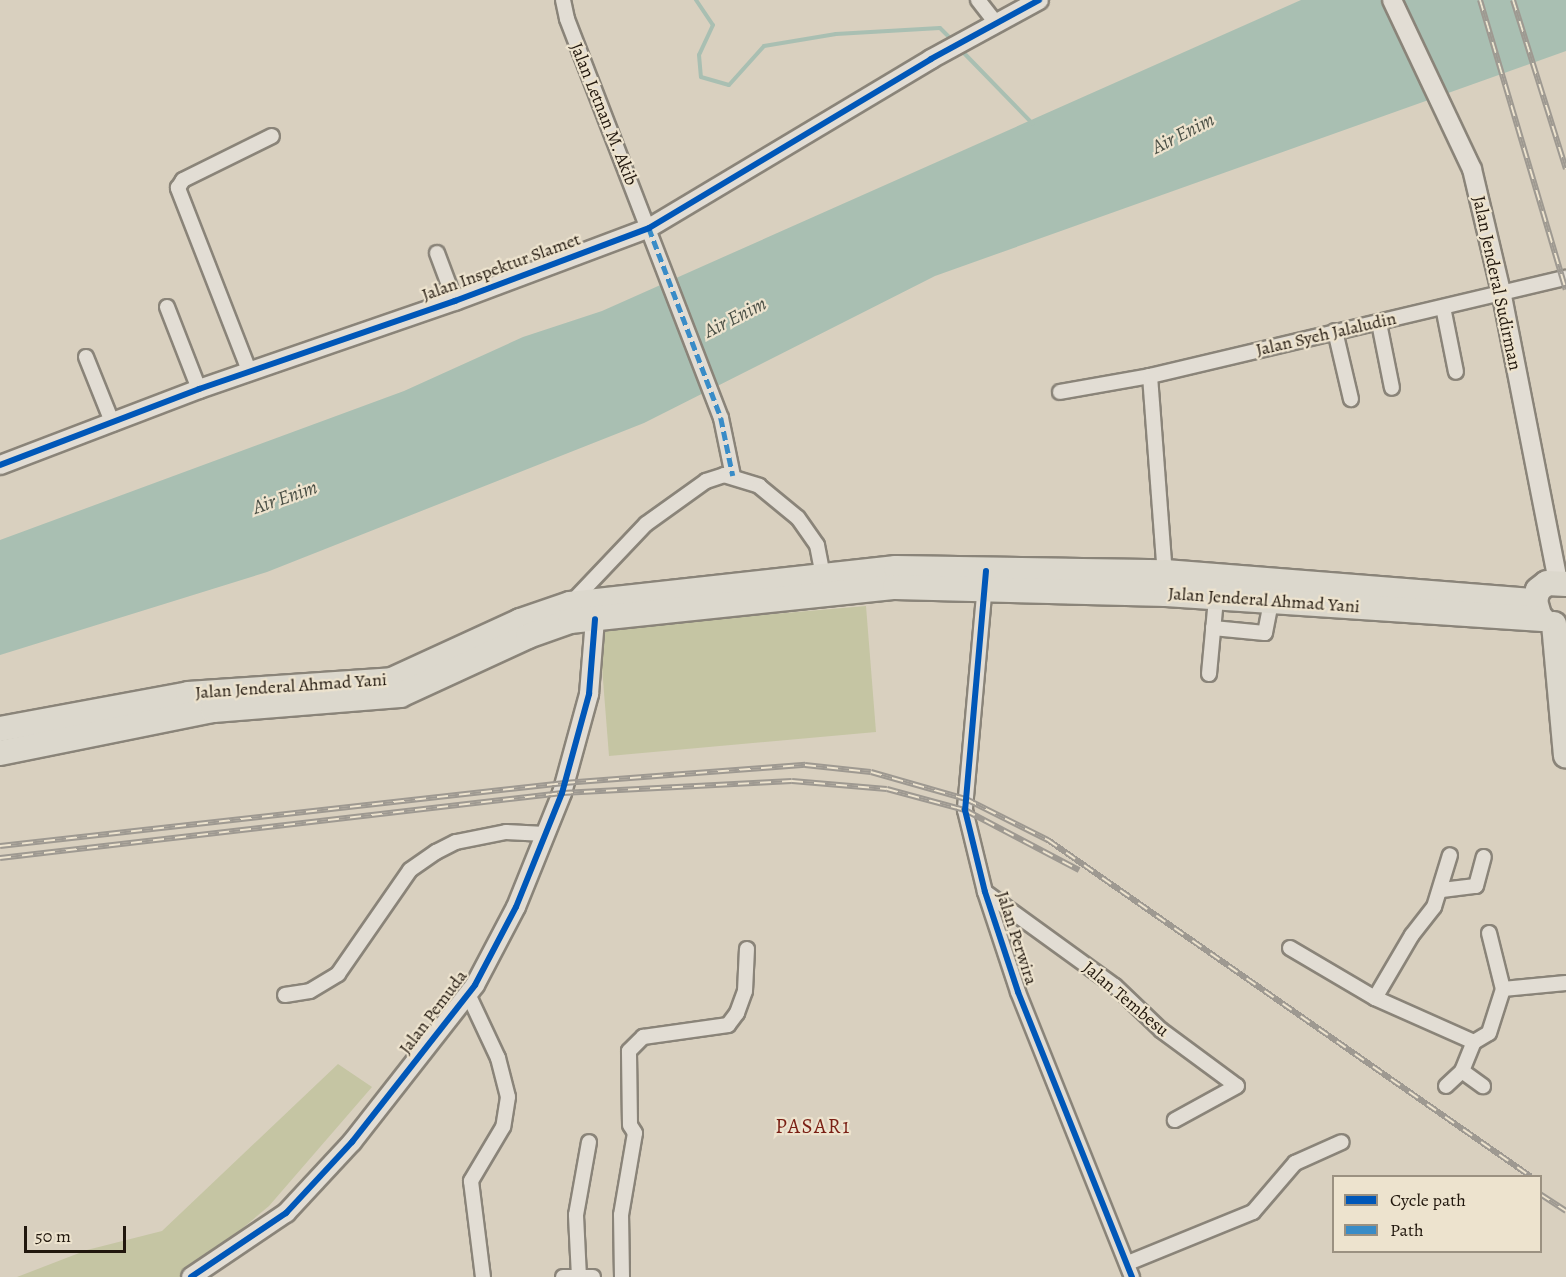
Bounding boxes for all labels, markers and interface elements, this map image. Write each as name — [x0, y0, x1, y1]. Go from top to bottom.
street label: Jalan Letnan M. Akib — [565, 39, 643, 189]
water label: Air Enim — [1148, 107, 1218, 159]
street label: Jalan Jenderal Sudirman — [1468, 194, 1526, 372]
street label: Jalan Inspektur Slamet — [419, 228, 583, 306]
water label: Air Enim — [700, 291, 770, 343]
street label: Jalan Syeh Jalaludin — [1254, 307, 1398, 361]
water label: Air Enim — [249, 475, 321, 519]
street label: Jalan Jenderal Ahmad Yani — [1167, 583, 1361, 617]
street label: Jalan Jenderal Ahmad Yani — [194, 669, 388, 703]
street label: Jalan Perwira — [992, 888, 1042, 988]
street label: Jalan Tembesu — [1078, 957, 1174, 1041]
street label: Jalan Pemuda — [394, 966, 472, 1058]
district label: PASAR1 — [775, 1113, 851, 1139]
legend — [1332, 1175, 1542, 1253]
text: Cycle path — [1390, 1188, 1466, 1212]
scale bar — [27, 1214, 129, 1252]
text: Path — [1390, 1218, 1424, 1242]
text: 50 m — [35, 1224, 71, 1248]

